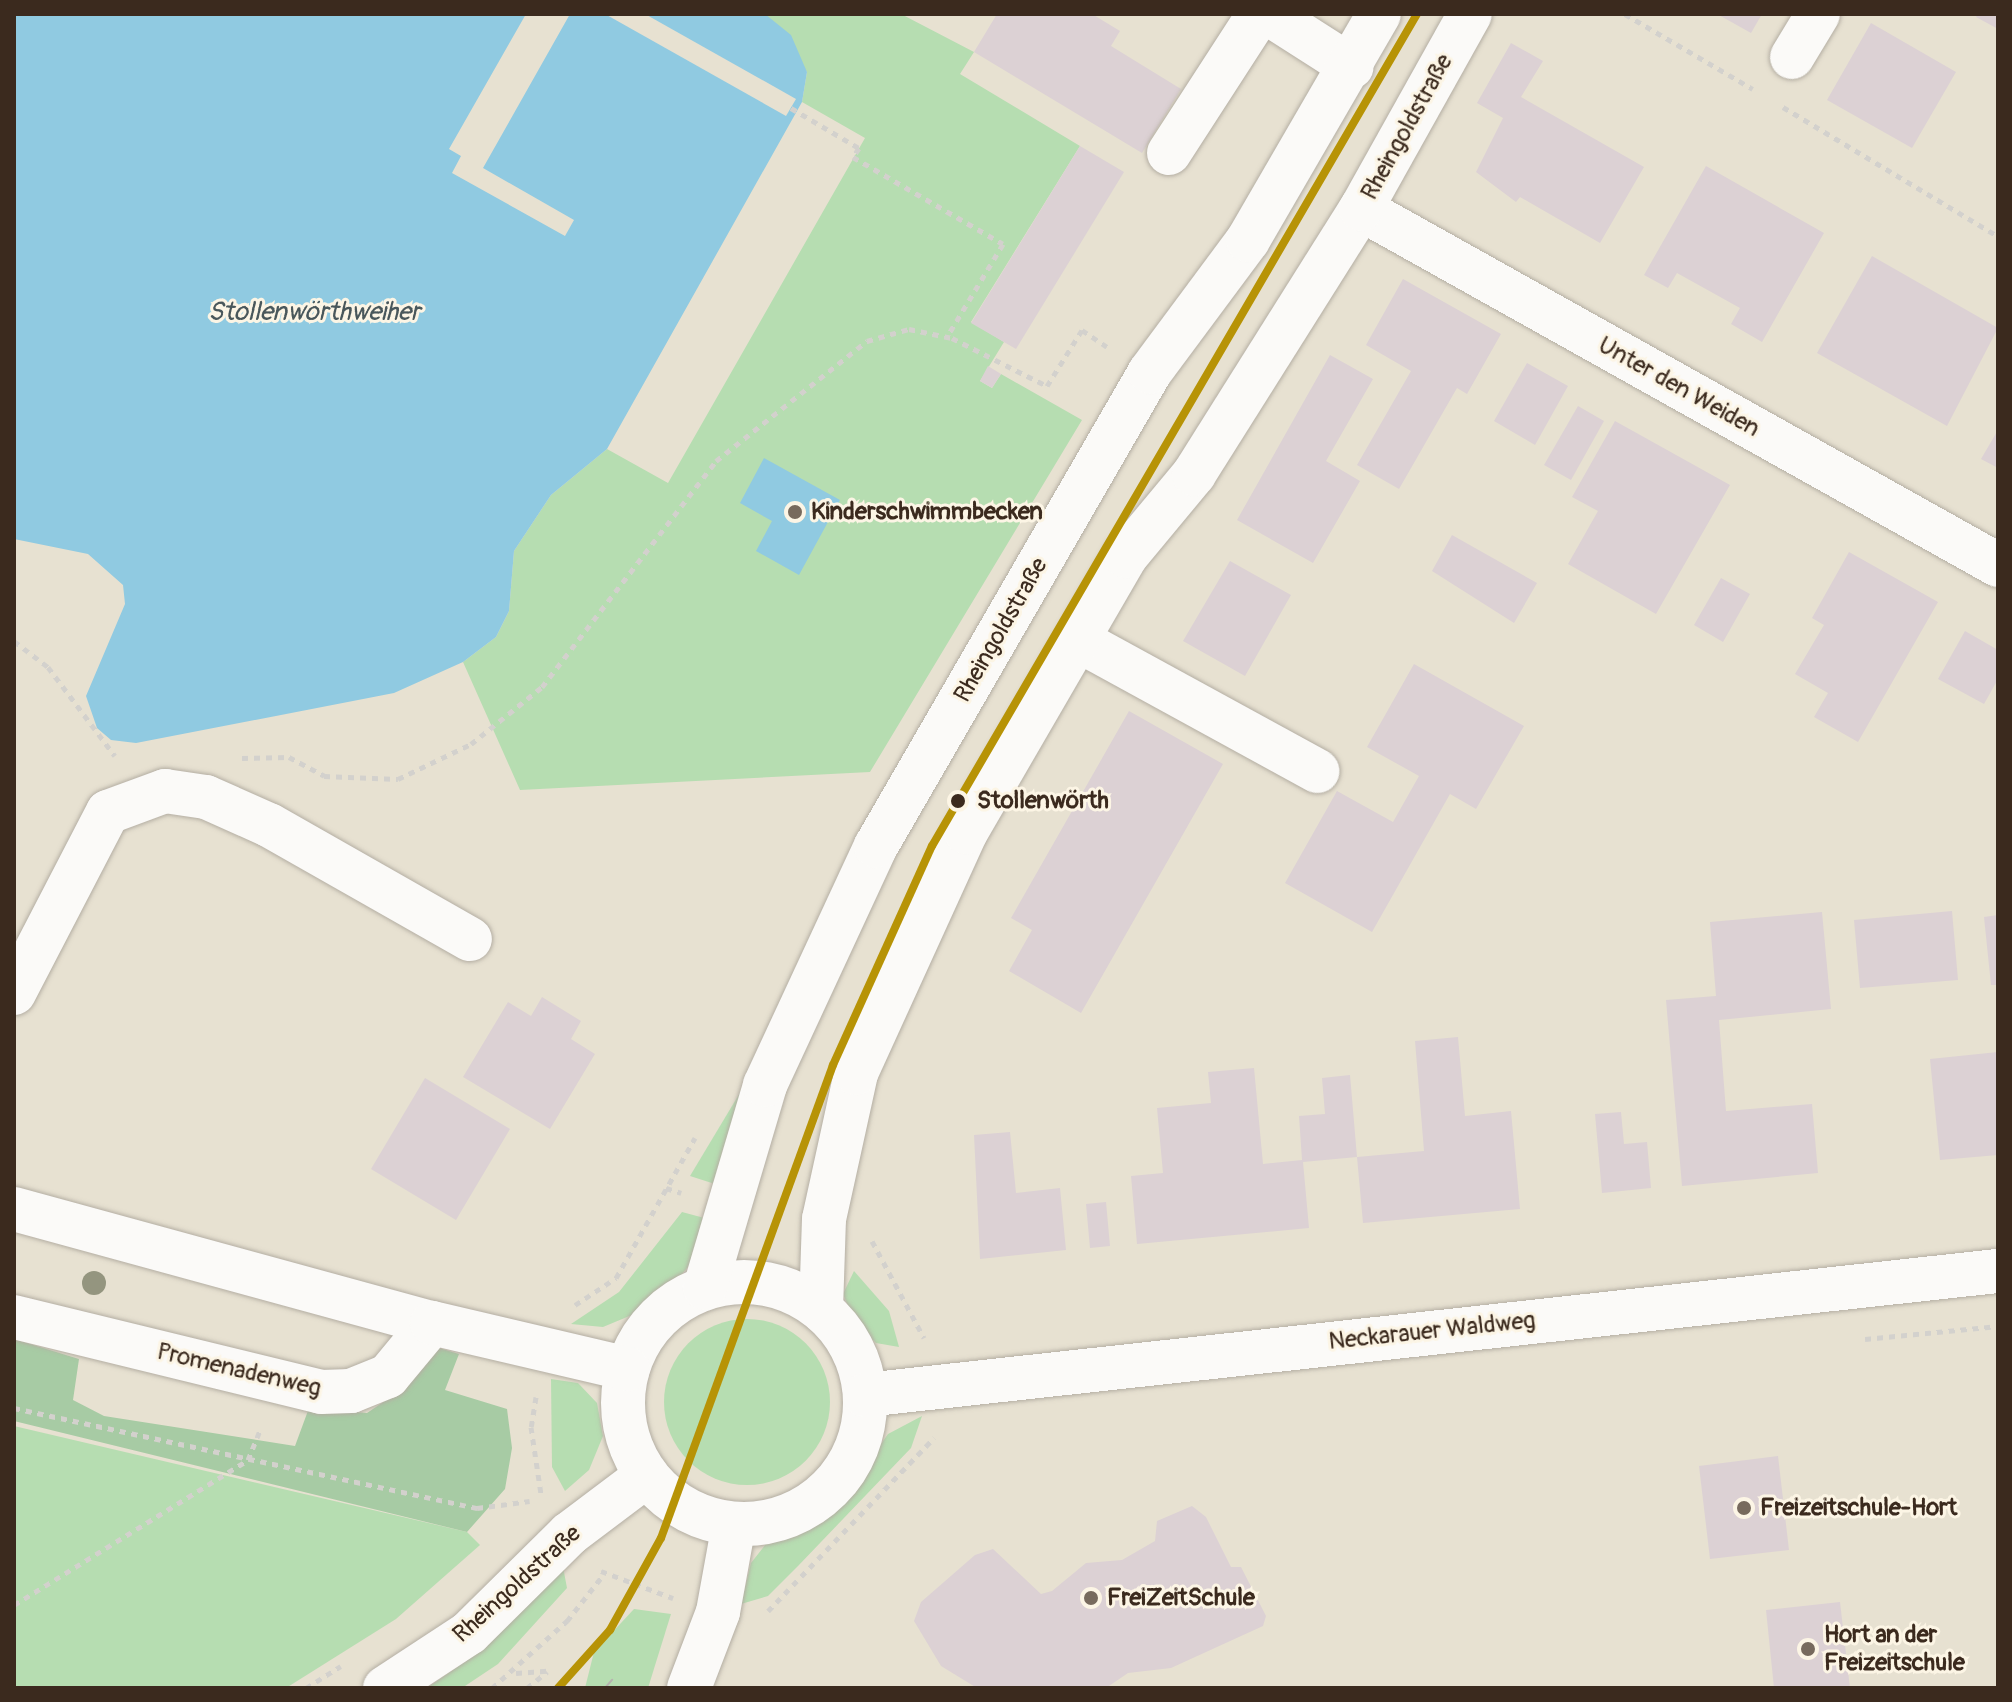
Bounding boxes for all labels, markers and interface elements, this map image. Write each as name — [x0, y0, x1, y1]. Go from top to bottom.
street label: Rheingoldstraße — [1355, 49, 1459, 205]
water label: Stollenwörthweiher — [208, 297, 420, 329]
street label: Unter den Weiden — [1593, 331, 1765, 443]
place label: Kinderschwimmbecken — [811, 498, 1043, 526]
marker: Kinderschwimmbecken — [786, 503, 804, 521]
street label: Rheingoldstraße — [948, 553, 1054, 707]
place label: Stollenwörth — [977, 787, 1109, 815]
marker: Stollenwörth — [946, 789, 970, 813]
street label: Neckarauer Waldweg — [1327, 1306, 1537, 1356]
street label: Promenadenweg — [154, 1337, 324, 1403]
place label: Freizeitschule-Hort — [1760, 1494, 1957, 1522]
marker: Freizeitschule-Hort — [1735, 1499, 1753, 1517]
street label: Rheingoldstraße — [447, 1519, 587, 1649]
place label: FreiZeitSchule — [1107, 1584, 1255, 1612]
marker: FreiZeitSchule — [1082, 1589, 1100, 1607]
place label: Hort an der Freizeitschule — [1824, 1621, 1965, 1677]
marker: Hort an der Freizeitschule — [1799, 1640, 1817, 1658]

